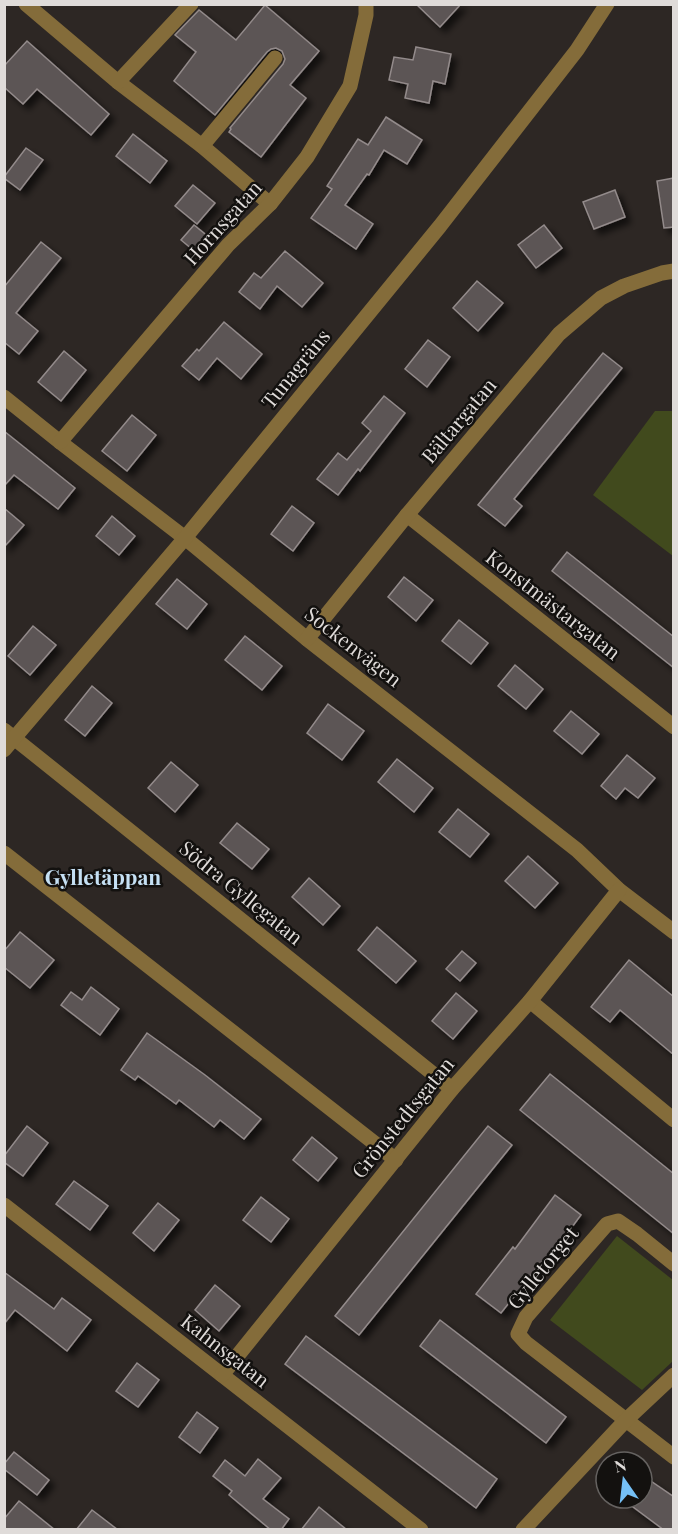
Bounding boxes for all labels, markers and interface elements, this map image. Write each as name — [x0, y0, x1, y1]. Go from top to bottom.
street label: Hornsgatan — [177, 174, 267, 270]
street label: Tunagräns — [254, 323, 335, 413]
street label: Bältargatan — [414, 372, 501, 468]
street label: Konstmästargatan — [481, 543, 627, 665]
street label: Sockenvägen — [300, 600, 408, 692]
street label: Södra Gyllegatan — [175, 834, 309, 950]
district label: Gylletäppan — [45, 862, 161, 890]
street label: Grönstedtsgatan — [345, 1051, 459, 1183]
street label: Gylletorget — [500, 1219, 584, 1314]
street label: Kahnsgatan — [176, 1307, 276, 1393]
north arrow — [594, 1450, 654, 1510]
text: N — [612, 1453, 629, 1477]

